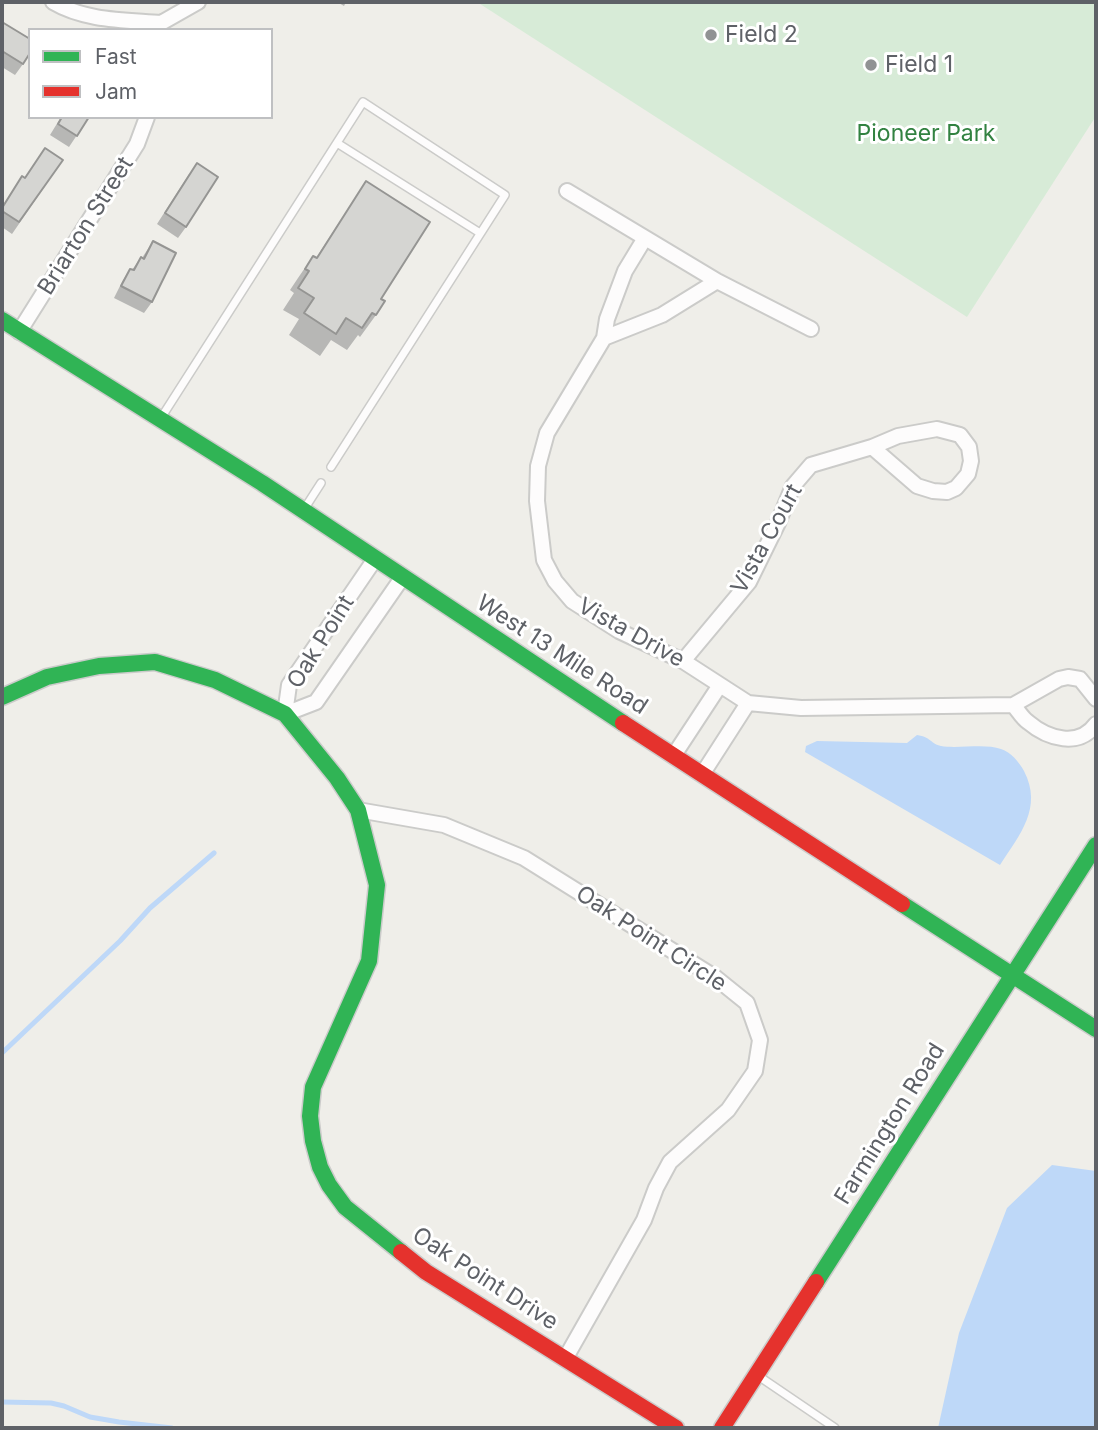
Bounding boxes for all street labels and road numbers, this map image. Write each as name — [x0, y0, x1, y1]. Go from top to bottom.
street label: Briarton Street — [33, 152, 139, 300]
street label: Vista Court — [726, 479, 808, 599]
street label: West 13 Mile Road — [471, 589, 653, 721]
street label: Oak Point — [282, 590, 360, 694]
street label: Vista Drive — [573, 592, 689, 674]
street label: Oak Point Circle — [571, 880, 731, 998]
street label: Farmington Road — [829, 1038, 951, 1210]
street label: Oak Point Drive — [407, 1222, 563, 1336]

